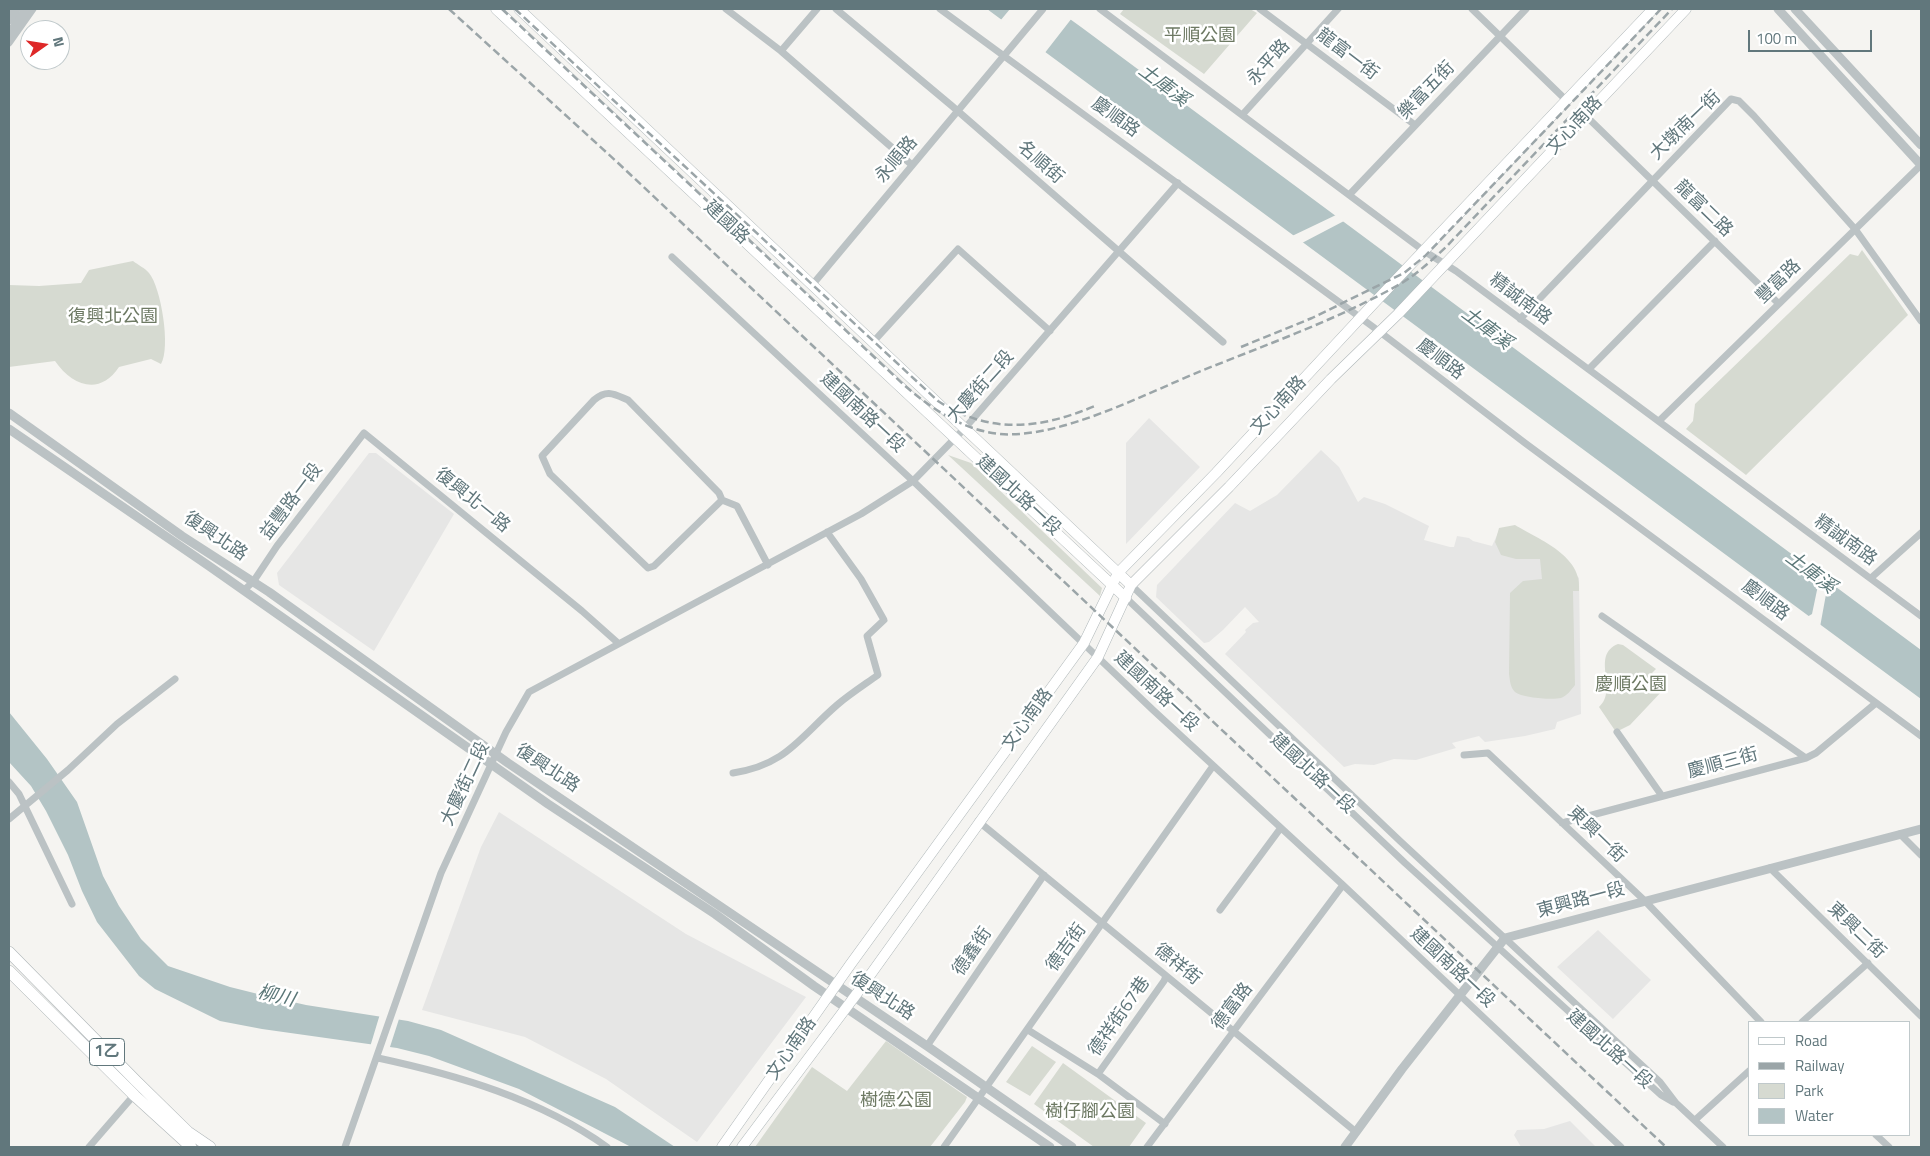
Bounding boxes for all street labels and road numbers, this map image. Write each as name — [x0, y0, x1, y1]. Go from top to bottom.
street label: 龍富一街 — [1312, 25, 1382, 85]
street label: 永平路 — [1243, 36, 1295, 90]
street label: 樂富五街 — [1394, 58, 1460, 124]
street label: 大墩南一街 — [1646, 87, 1726, 165]
street label: 文心南路 — [1543, 92, 1607, 160]
street label: 慶順路 — [1087, 93, 1143, 143]
street label: 永順路 — [871, 132, 923, 188]
street label: 名順街 — [1013, 137, 1067, 189]
street label: 龍富二路 — [1670, 176, 1736, 242]
street label: 建國路 — [699, 197, 753, 249]
street label: 豐富路 — [1752, 255, 1806, 309]
street label: 精誠南路 — [1485, 270, 1555, 330]
street label: 慶順路 — [1412, 335, 1468, 385]
street label: 大慶街二段 — [943, 346, 1019, 428]
street label: 建國南路一段 — [815, 368, 909, 458]
street label: 文心南路 — [1247, 372, 1311, 440]
street label: 建國北路一段 — [971, 451, 1065, 541]
street label: 益豐路一段 — [256, 460, 328, 544]
street label: 復興北一路 — [430, 464, 514, 538]
street label: 復興北路 — [179, 508, 251, 566]
street label: 精誠南路 — [1810, 511, 1880, 571]
street label: 慶順路 — [1737, 576, 1793, 626]
street label: 建國南路一段 — [1109, 647, 1203, 737]
street label: 文心南路 — [998, 685, 1058, 755]
street label: 建國北路一段 — [1265, 729, 1359, 819]
street label: 大慶街二段 — [437, 739, 495, 829]
street label: 復興北路 — [511, 740, 583, 798]
street label: 慶順三街 — [1685, 744, 1761, 784]
street label: 東興一街 — [1563, 802, 1629, 868]
street label: 東興路一段 — [1535, 879, 1627, 923]
street label: 東興二街 — [1823, 898, 1889, 964]
street label: 德吉街 — [1042, 920, 1092, 976]
street label: 建國南路一段 — [1405, 923, 1499, 1013]
street label: 德鑫街 — [949, 924, 997, 980]
street label: 德祥街 — [1149, 940, 1205, 990]
street label: 復興北路 — [846, 968, 918, 1026]
street label: 德祥街67巷 — [1085, 973, 1155, 1061]
street label: 德富路 — [1208, 979, 1258, 1035]
street label: 建國北路一段 — [1562, 1006, 1656, 1094]
street label: 文心南路 — [763, 1013, 821, 1085]
road number: 1乙 — [90, 1038, 124, 1066]

